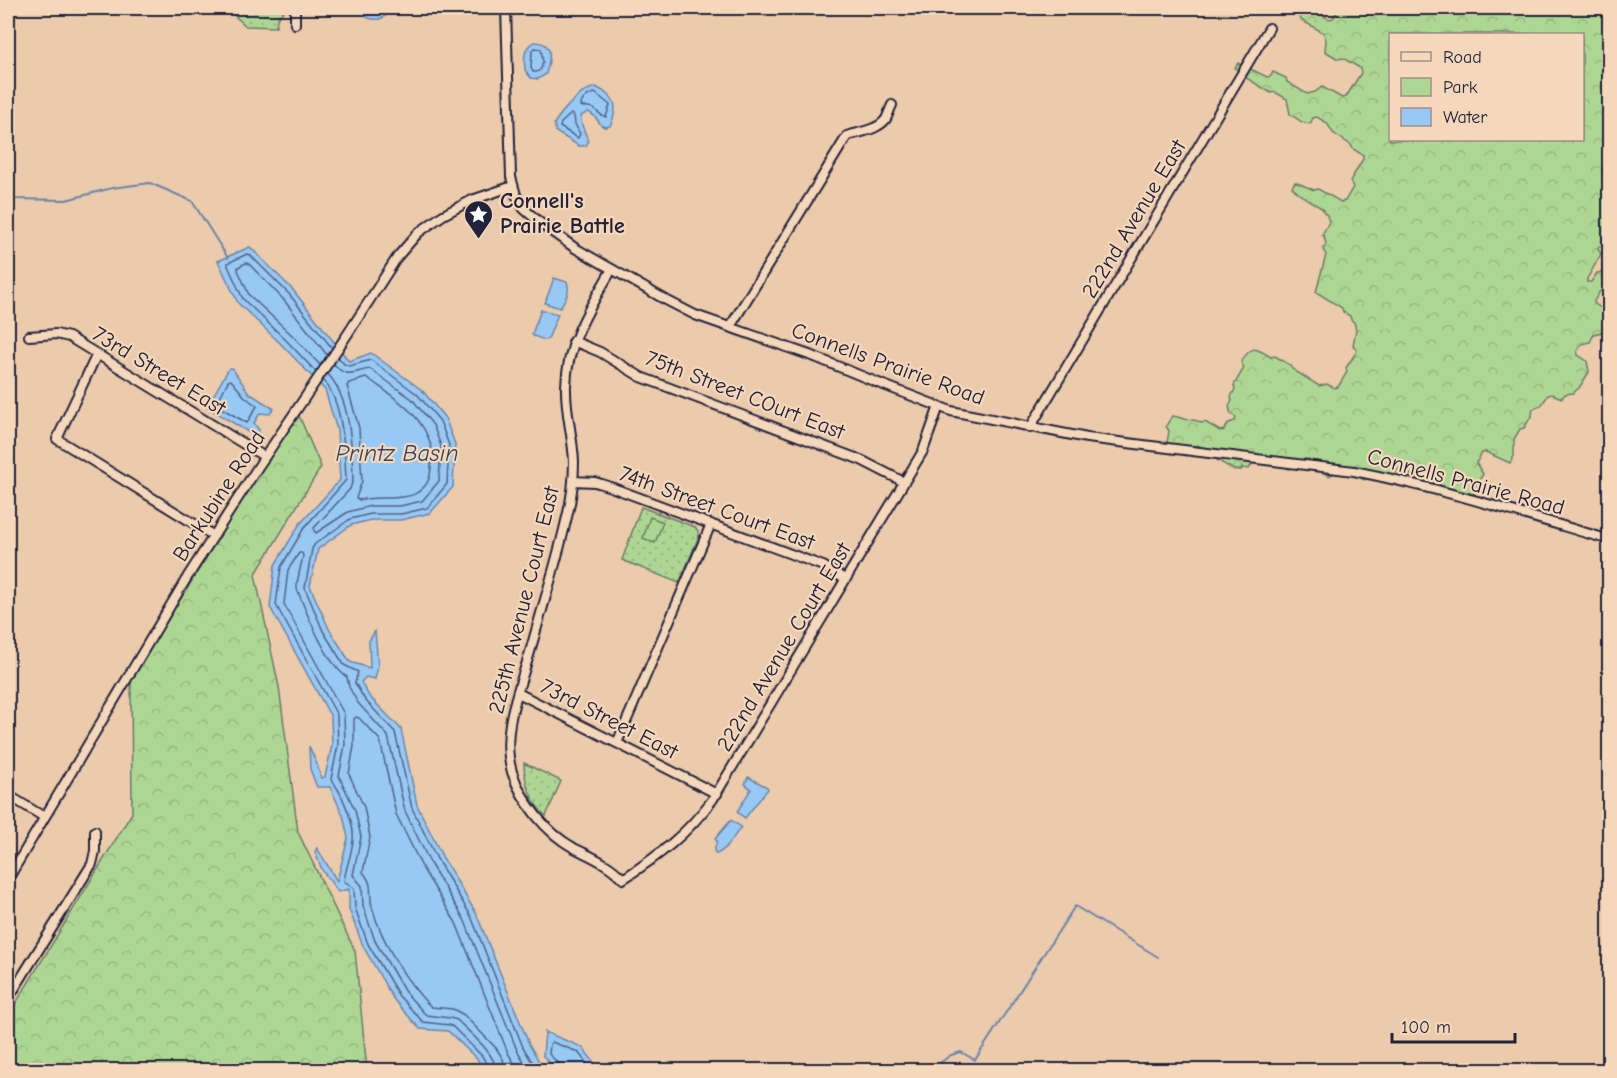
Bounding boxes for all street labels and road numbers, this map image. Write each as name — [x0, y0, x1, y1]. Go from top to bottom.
street label: 222nd Avenue East — [1076, 135, 1192, 303]
street label: Connells Prairie Road — [788, 317, 988, 411]
street label: 73rd Street East — [88, 321, 231, 421]
street label: 75th Street COurt East — [642, 345, 849, 445]
street label: Barkubine Road — [167, 426, 271, 566]
street label: Connells Prairie Road — [1364, 443, 1568, 521]
street label: 74th Street Court East — [616, 461, 819, 556]
street label: 225th Avenue Court East — [483, 483, 565, 716]
street label: 222nd Avenue Court East — [711, 537, 857, 756]
street label: 73rd Street East — [536, 673, 683, 765]

